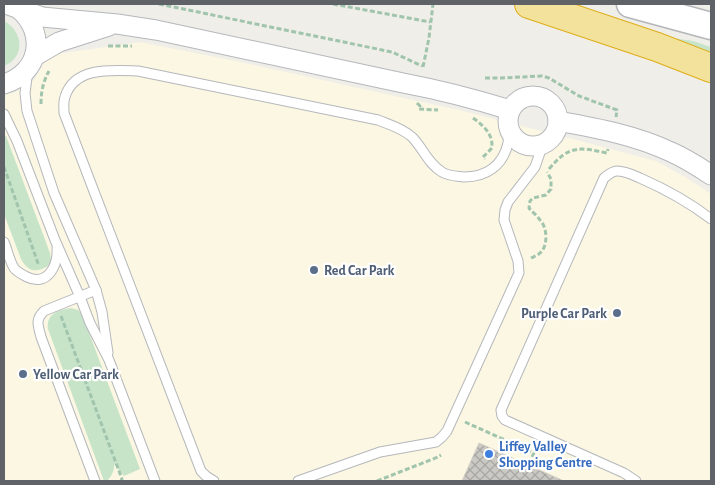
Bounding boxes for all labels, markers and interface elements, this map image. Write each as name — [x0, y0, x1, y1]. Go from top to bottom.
marker: Red Car Park — [308, 264, 320, 276]
place label: Red Car Park — [324, 264, 395, 278]
place label: Purple Car Park — [521, 307, 607, 321]
marker: Purple Car Park — [611, 307, 623, 319]
marker: Yellow Car Park — [17, 368, 29, 380]
place label: Yellow Car Park — [33, 368, 119, 382]
place label: Liffey Valley Shopping Centre — [499, 440, 593, 470]
marker: Liffey Valley Shopping Centre — [483, 448, 495, 460]

